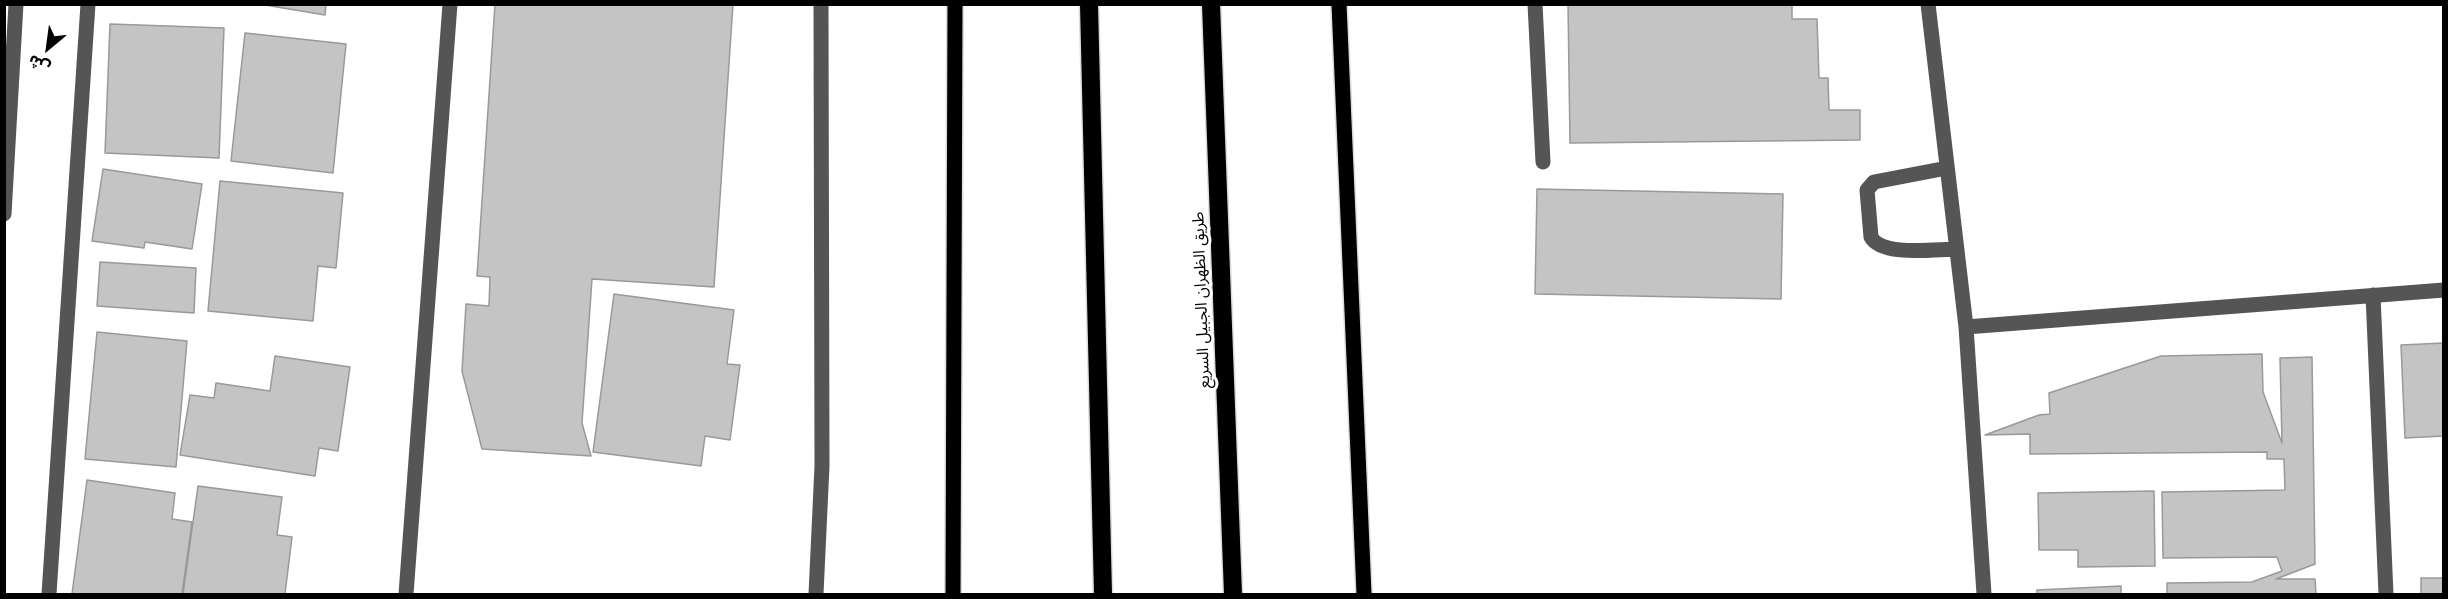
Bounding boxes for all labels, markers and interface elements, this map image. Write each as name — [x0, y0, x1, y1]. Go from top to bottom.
north arrow — [18, 18, 78, 78]
text: ش — [25, 50, 54, 78]
street label: طريق الظهران الجبيل السريع — [1189, 211, 1215, 389]

